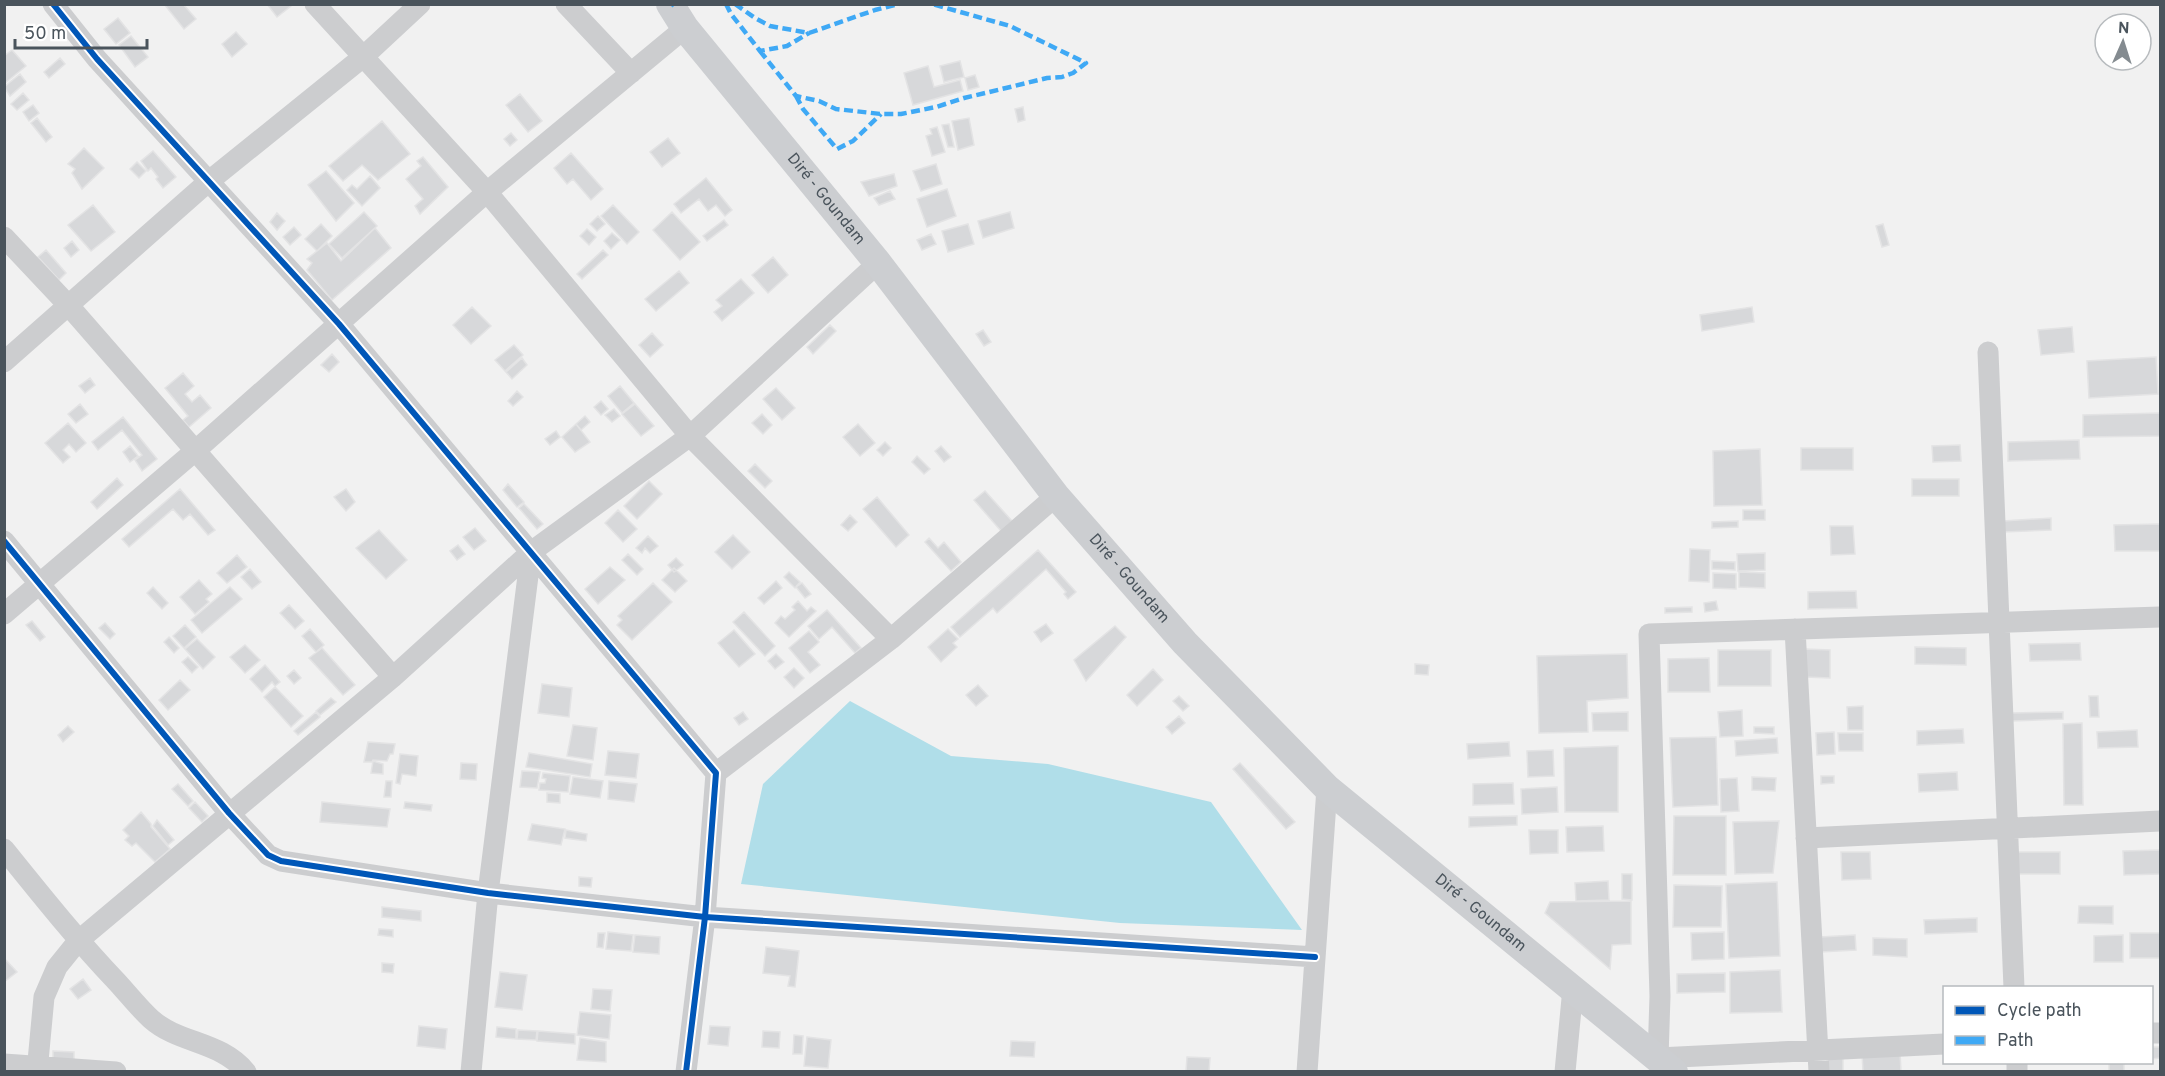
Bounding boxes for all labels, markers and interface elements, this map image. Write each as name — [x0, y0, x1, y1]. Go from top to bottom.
scale bar — [15, 12, 147, 50]
north arrow — [2093, 12, 2153, 72]
text: N — [2117, 19, 2130, 39]
text: 50 m — [24, 23, 66, 46]
street label: Diré - Goundam — [782, 149, 869, 249]
street label: Diré - Goundam — [1084, 530, 1174, 628]
street label: Diré - Goundam — [1430, 870, 1530, 957]
legend — [1943, 986, 2153, 1064]
text: Cycle path — [1997, 1000, 2082, 1023]
text: Path — [1997, 1030, 2034, 1053]

